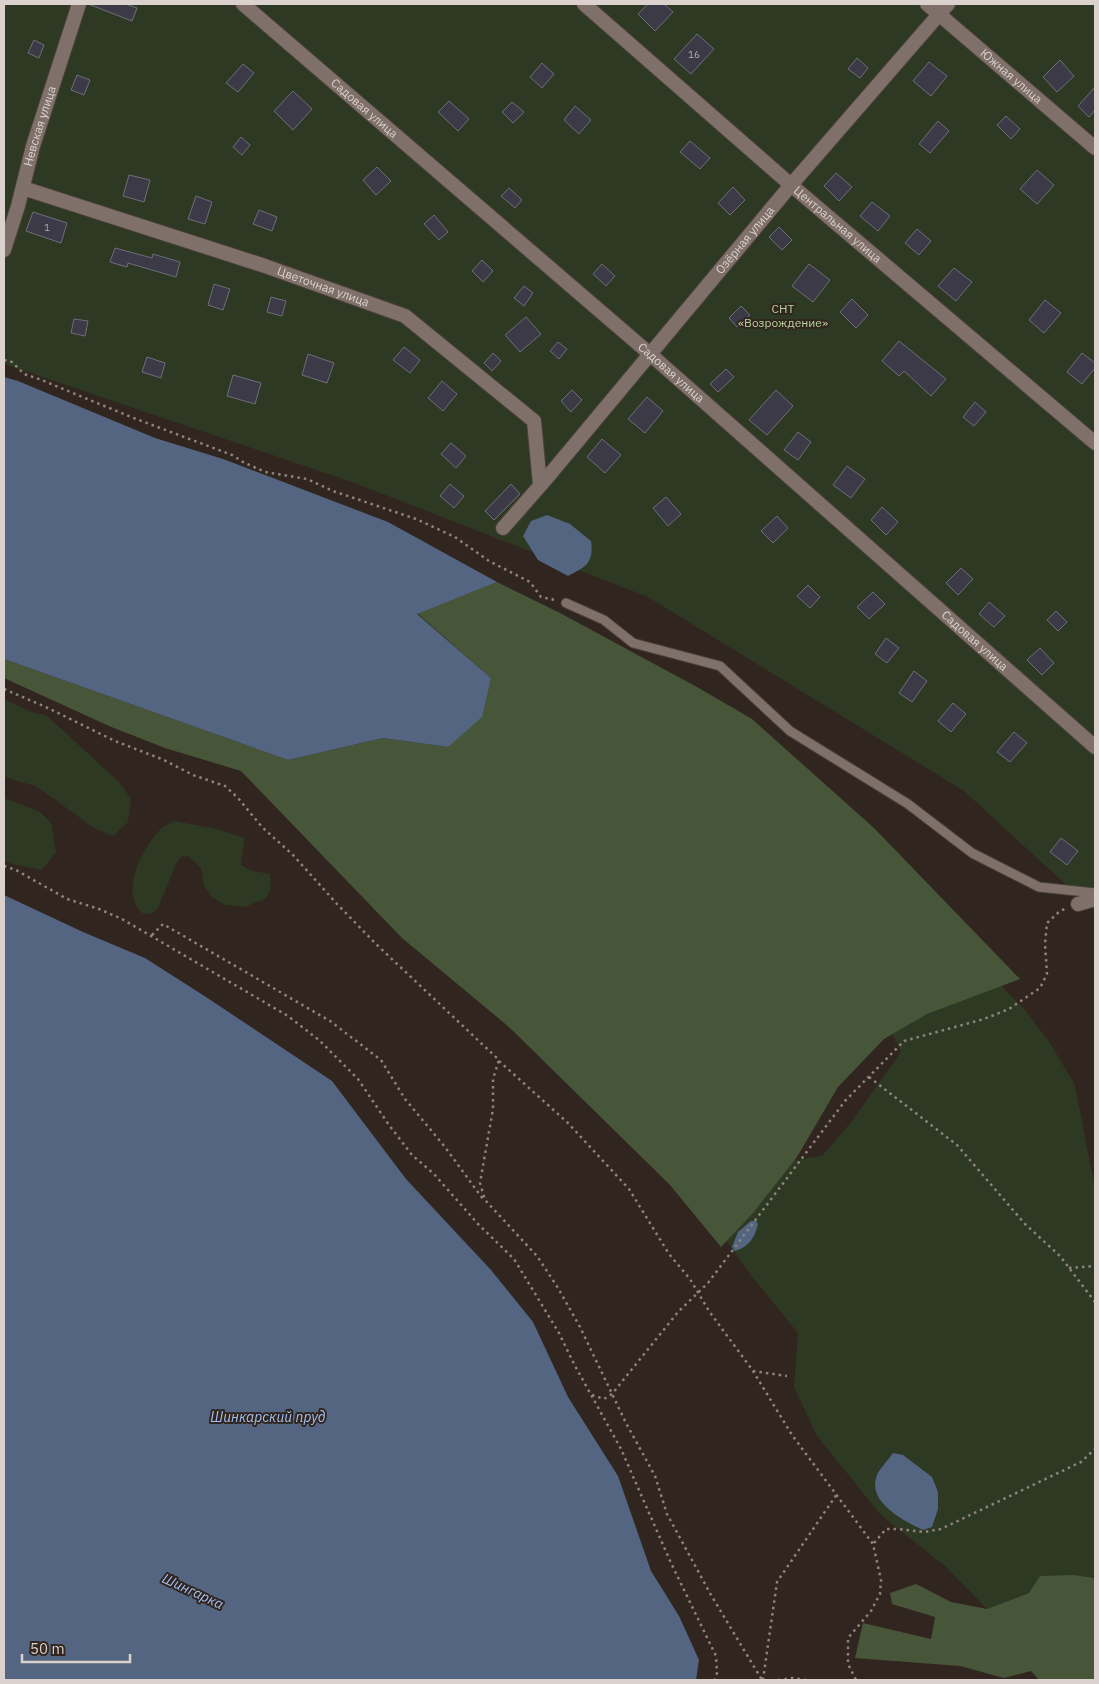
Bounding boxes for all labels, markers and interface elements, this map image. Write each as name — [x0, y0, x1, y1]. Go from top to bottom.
street label: Южная улица — [978, 45, 1046, 107]
house number: 16 — [688, 48, 700, 61]
street label: Садовая улица — [328, 75, 402, 141]
street label: Невская улица — [20, 83, 59, 168]
street label: Центральная улица — [791, 183, 885, 266]
street label: Озёрная улица — [712, 202, 778, 277]
house number: 1 — [44, 221, 50, 234]
street label: Цветочная улица — [275, 263, 372, 310]
park label: СНТ «Возрождение» — [738, 301, 828, 330]
street label: Садовая улица — [635, 339, 708, 406]
street label: Садовая улица — [939, 607, 1012, 674]
water label: Шинкарский пруд — [210, 1408, 326, 1426]
water label: Шингарка — [159, 1569, 227, 1613]
scale bar — [22, 1632, 130, 1664]
text: 50 m — [30, 1639, 65, 1658]

